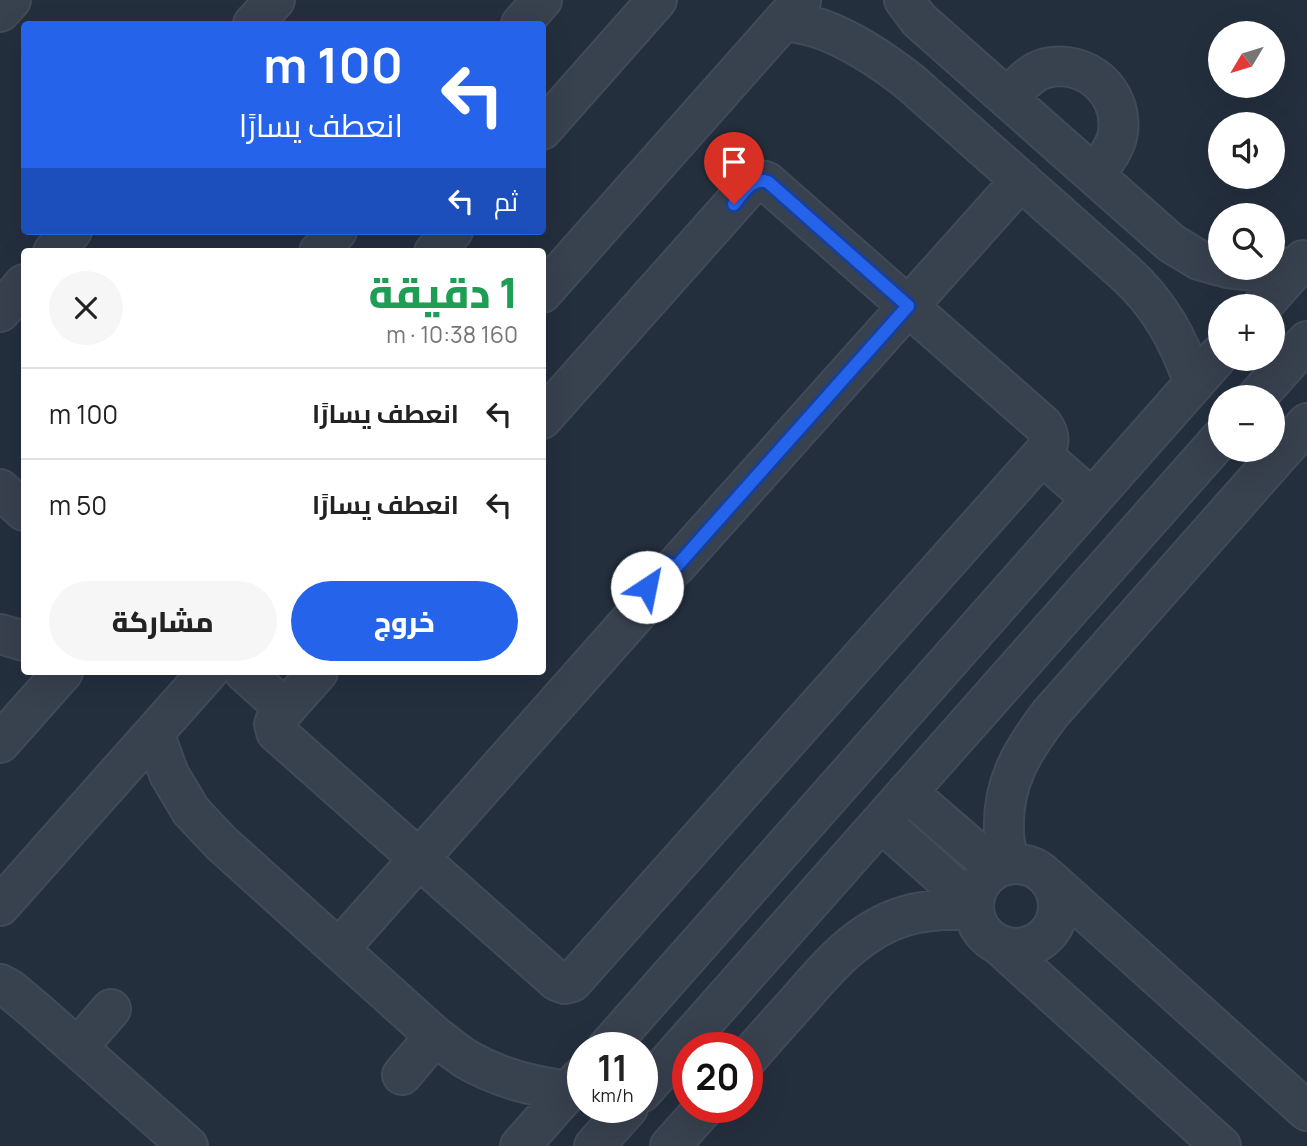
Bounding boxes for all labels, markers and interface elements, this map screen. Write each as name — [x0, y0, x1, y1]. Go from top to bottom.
north arrow — [1208, 21, 1284, 98]
map controls — [1208, 21, 1285, 462]
text: 100 m — [263, 31, 403, 98]
icon: left — [427, 49, 518, 140]
text: انعطف يسارًا — [239, 103, 403, 147]
button: sound — [1208, 112, 1285, 189]
pin — [704, 132, 764, 204]
icon: arrive — [715, 143, 753, 181]
icon: left — [442, 182, 480, 220]
text: ثم — [494, 183, 518, 219]
button: search — [1208, 203, 1285, 280]
text: 1 دقيقة — [369, 263, 518, 321]
button: close — [49, 271, 123, 345]
button: + — [1208, 294, 1285, 371]
text: 160 m · 10:38 — [386, 318, 518, 350]
button: − — [1208, 385, 1285, 462]
text: انعطف يسارًا — [312, 395, 459, 431]
icon: left — [480, 395, 518, 433]
text: 100 m — [49, 396, 118, 432]
text: انعطف يسارًا — [312, 486, 459, 522]
icon: left — [480, 486, 518, 524]
text: 50 m — [49, 487, 107, 523]
position arrow — [610, 550, 684, 624]
button: مشاركة — [49, 581, 277, 661]
button: خروج — [291, 581, 518, 661]
speed limit sign: 20 — [672, 1032, 763, 1123]
text: 11 — [597, 1044, 628, 1092]
text: km/h — [592, 1083, 633, 1107]

